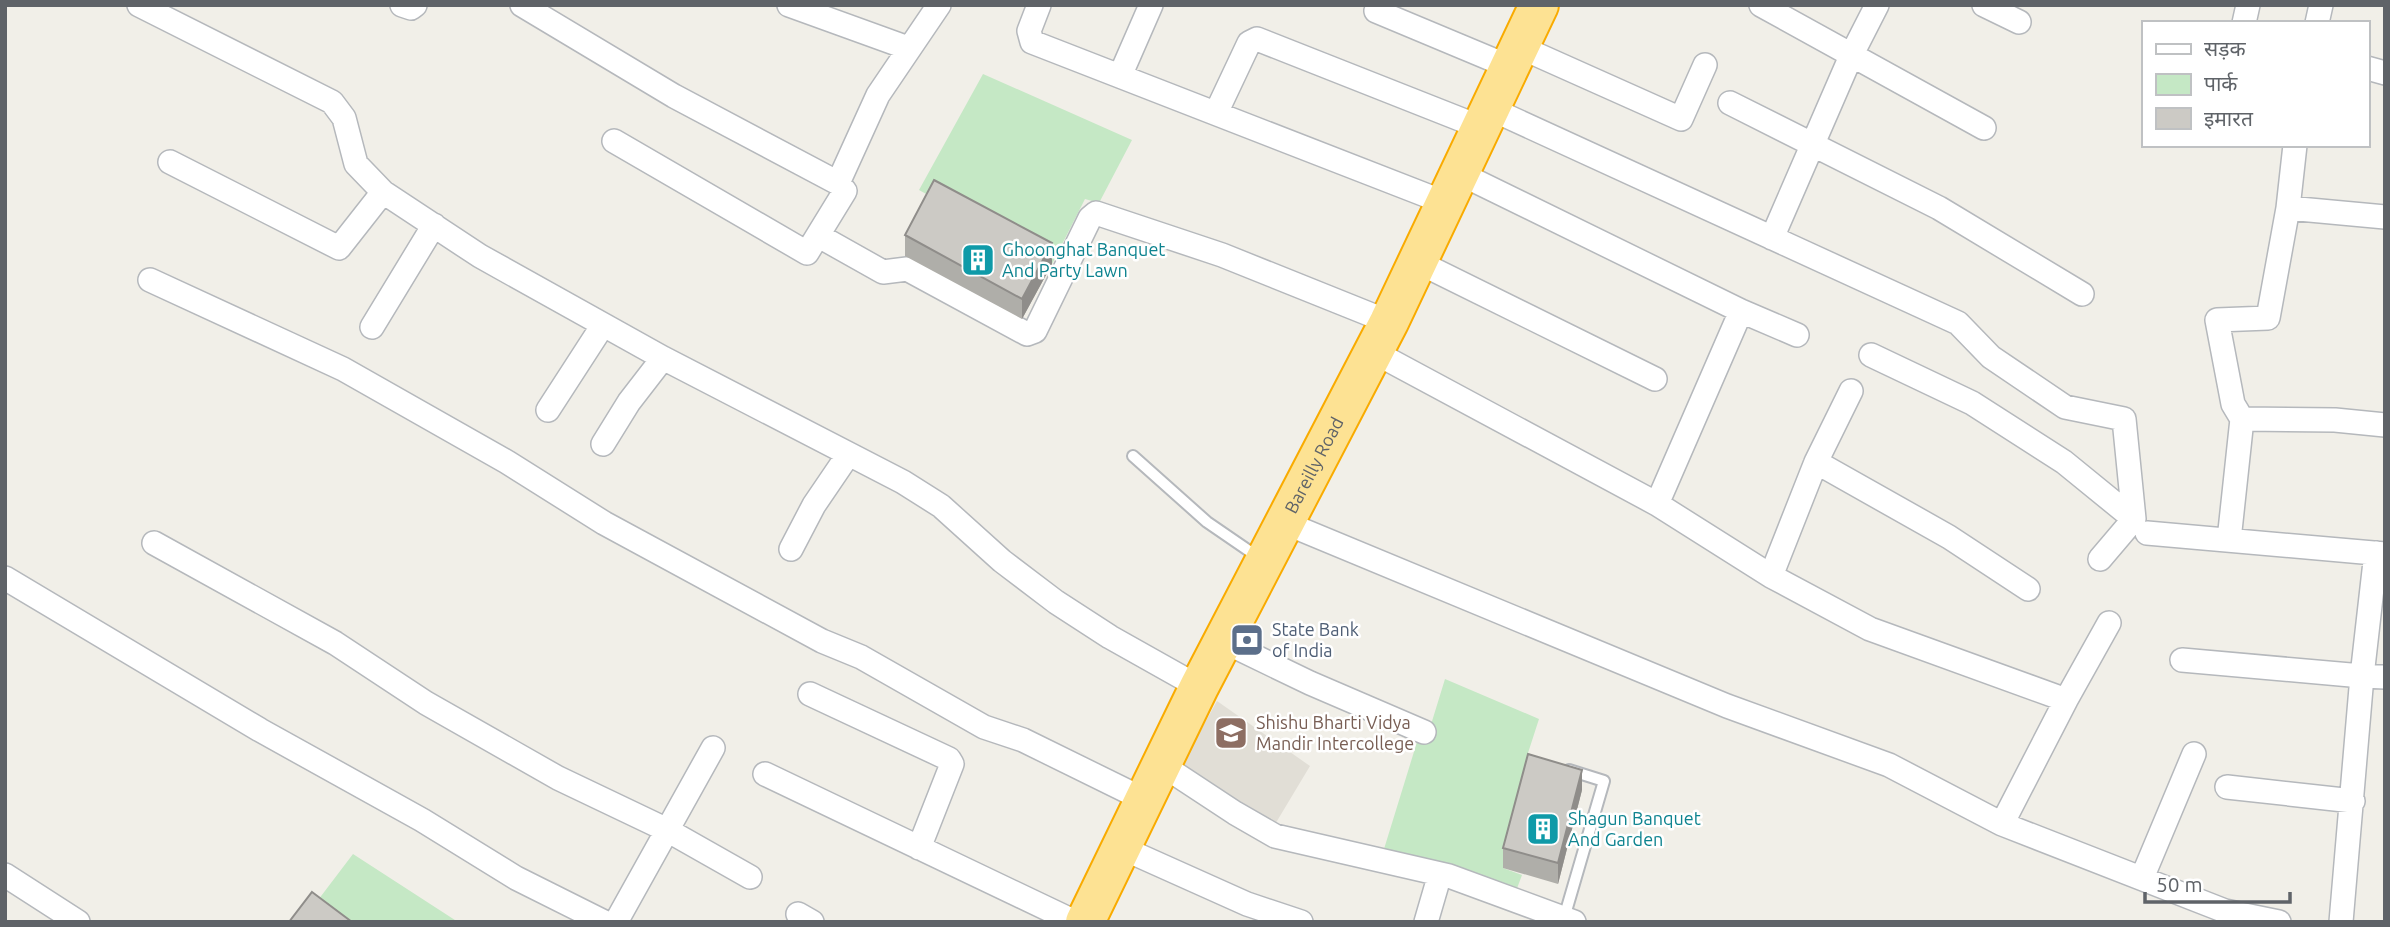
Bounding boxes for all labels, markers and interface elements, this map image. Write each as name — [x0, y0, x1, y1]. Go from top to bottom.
legend — [2142, 21, 2369, 147]
text: सड़क — [2204, 36, 2246, 60]
text: पार्क — [2204, 71, 2238, 95]
text: इमारत — [2204, 106, 2254, 130]
place label: Ghoonghat Banquet And Party Lawn — [1002, 239, 1165, 280]
building icon: Ghoonghat Banquet And Party Lawn — [959, 241, 997, 279]
street label: Bareilly Road — [1280, 414, 1347, 516]
place label: State Bank of India — [1272, 619, 1359, 660]
bank icon: State Bank of India — [1228, 621, 1266, 659]
place label: Shishu Bharti Vidya Mandir Intercollege — [1256, 712, 1414, 753]
school or university icon: Shishu Bharti Vidya Mandir Intercollege — [1212, 714, 1250, 752]
place label: Shagun Banquet And Garden — [1568, 808, 1701, 849]
building icon: Shagun Banquet And Garden — [1524, 810, 1562, 848]
scale bar — [2145, 860, 2290, 904]
text: 50 m — [2156, 872, 2203, 896]

